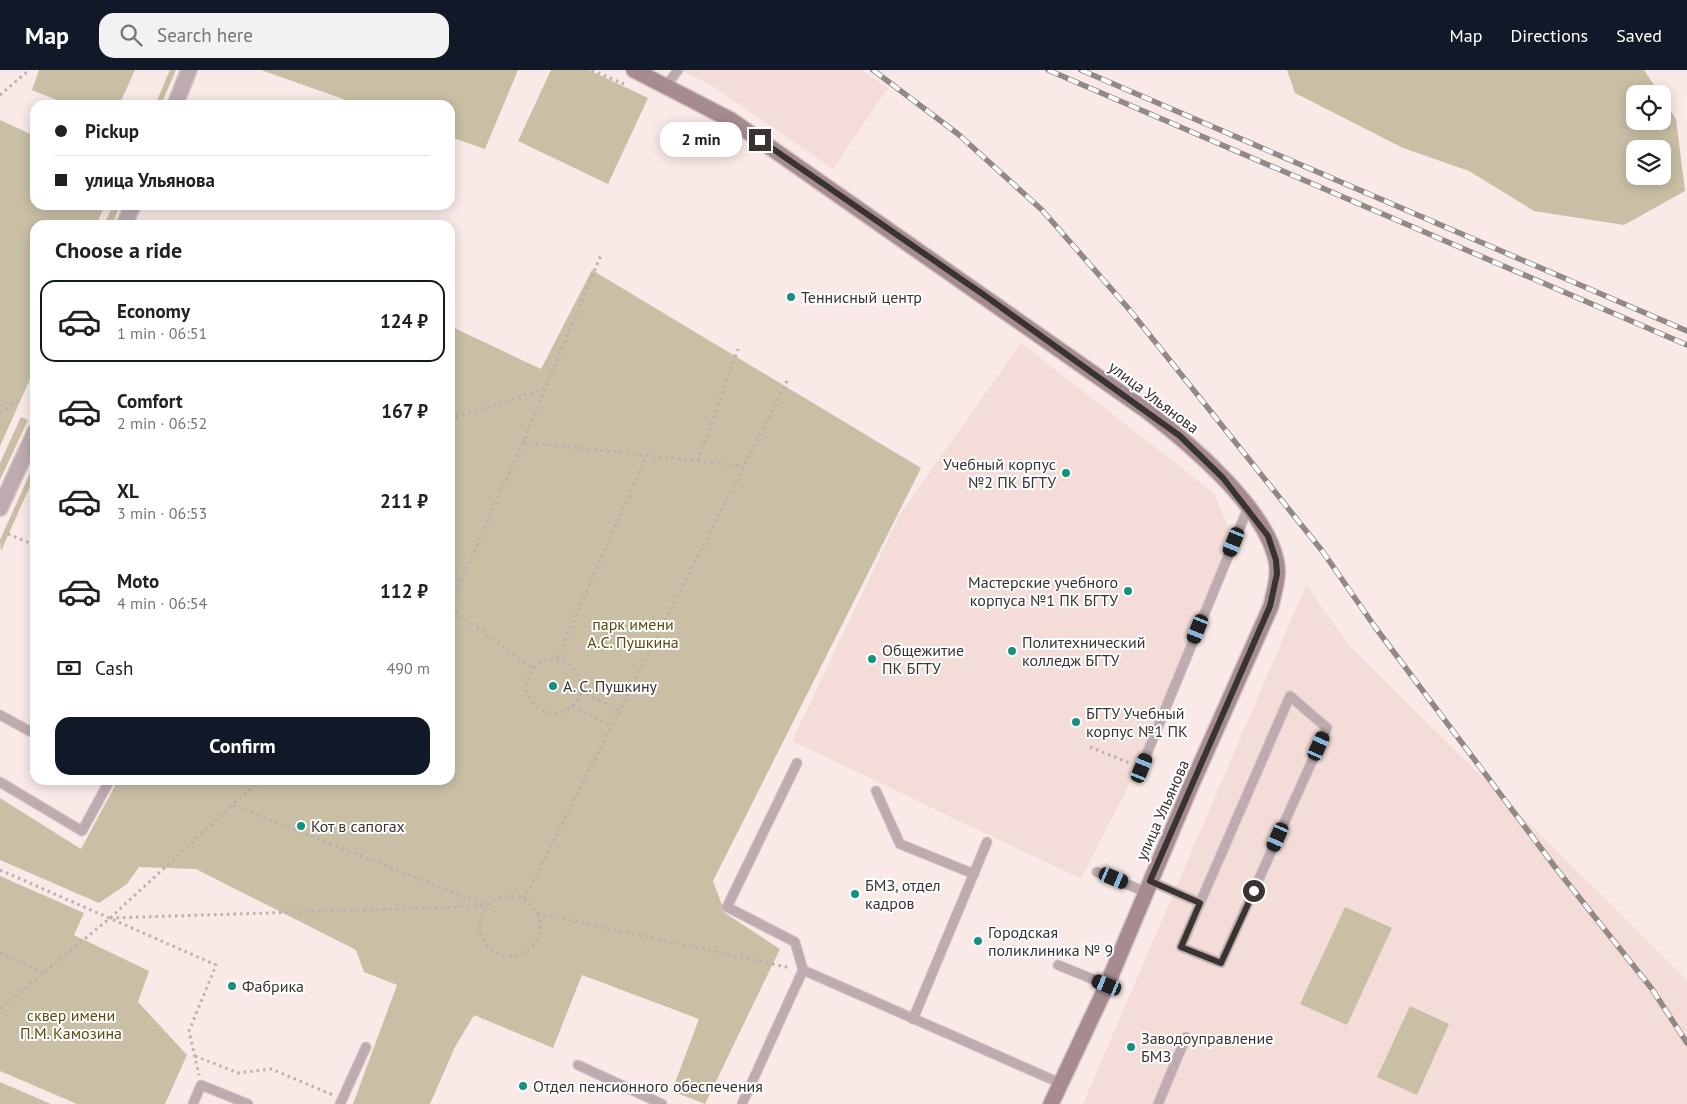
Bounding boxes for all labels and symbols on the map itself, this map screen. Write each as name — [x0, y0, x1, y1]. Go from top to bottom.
callout: 2 min — [660, 122, 742, 158]
route end — [749, 129, 771, 151]
place label: Теннисный центр — [801, 287, 922, 307]
marker: Теннисный центр — [785, 291, 797, 303]
street label: улица Ульянова — [1105, 356, 1203, 438]
place label: Учебный корпус №2 ПК БГТУ — [943, 454, 1056, 492]
marker: Учебный корпус №2 ПК БГТУ — [1060, 467, 1072, 479]
car — [1221, 525, 1246, 559]
place label: Мастерские учебного корпуса №1 ПК БГТУ — [968, 572, 1118, 610]
marker: Мастерские учебного корпуса №1 ПК БГТУ — [1122, 585, 1134, 597]
car — [1185, 612, 1210, 646]
park label: парк имени А.С. Пушкина — [587, 614, 679, 652]
place label: Политехнический колледж БГТУ — [1022, 632, 1145, 670]
place label: Общежитие ПК БГТУ — [882, 640, 964, 678]
marker: Политехнический колледж БГТУ — [1006, 645, 1018, 657]
marker: Общежитие ПК БГТУ — [866, 653, 878, 665]
place label: А. С. Пушкину — [563, 676, 658, 696]
marker: А. С. Пушкину — [547, 680, 559, 692]
place label: БГТУ Учебный корпус №1 ПК — [1086, 703, 1188, 741]
marker: БГТУ Учебный корпус №1 ПК — [1070, 716, 1082, 728]
car — [1306, 729, 1331, 763]
car — [1129, 751, 1154, 785]
street label: улица Ульянова — [1131, 757, 1193, 863]
place label: Кот в сапогах — [311, 816, 405, 836]
marker: Кот в сапогах — [295, 820, 307, 832]
car — [1265, 820, 1290, 854]
car — [1097, 865, 1130, 891]
place label: БМЗ, отдел кадров — [865, 875, 941, 913]
route start — [1243, 880, 1265, 902]
marker: БМЗ, отдел кадров — [849, 888, 861, 900]
place label: Городская поликлиника № 9 — [988, 922, 1113, 960]
marker: Городская поликлиника № 9 — [972, 935, 984, 947]
car — [1090, 972, 1123, 998]
place label: Фабрика — [242, 976, 304, 996]
marker: Фабрика — [226, 980, 238, 992]
park label: сквер имени П.М. Камозина — [20, 1005, 122, 1043]
place label: Заводоуправление БМЗ — [1141, 1028, 1273, 1066]
marker: Заводоуправление БМЗ — [1125, 1041, 1137, 1053]
place label: Отдел пенсионного обеспечения — [533, 1076, 763, 1096]
marker: Отдел пенсионного обеспечения — [517, 1080, 529, 1092]

